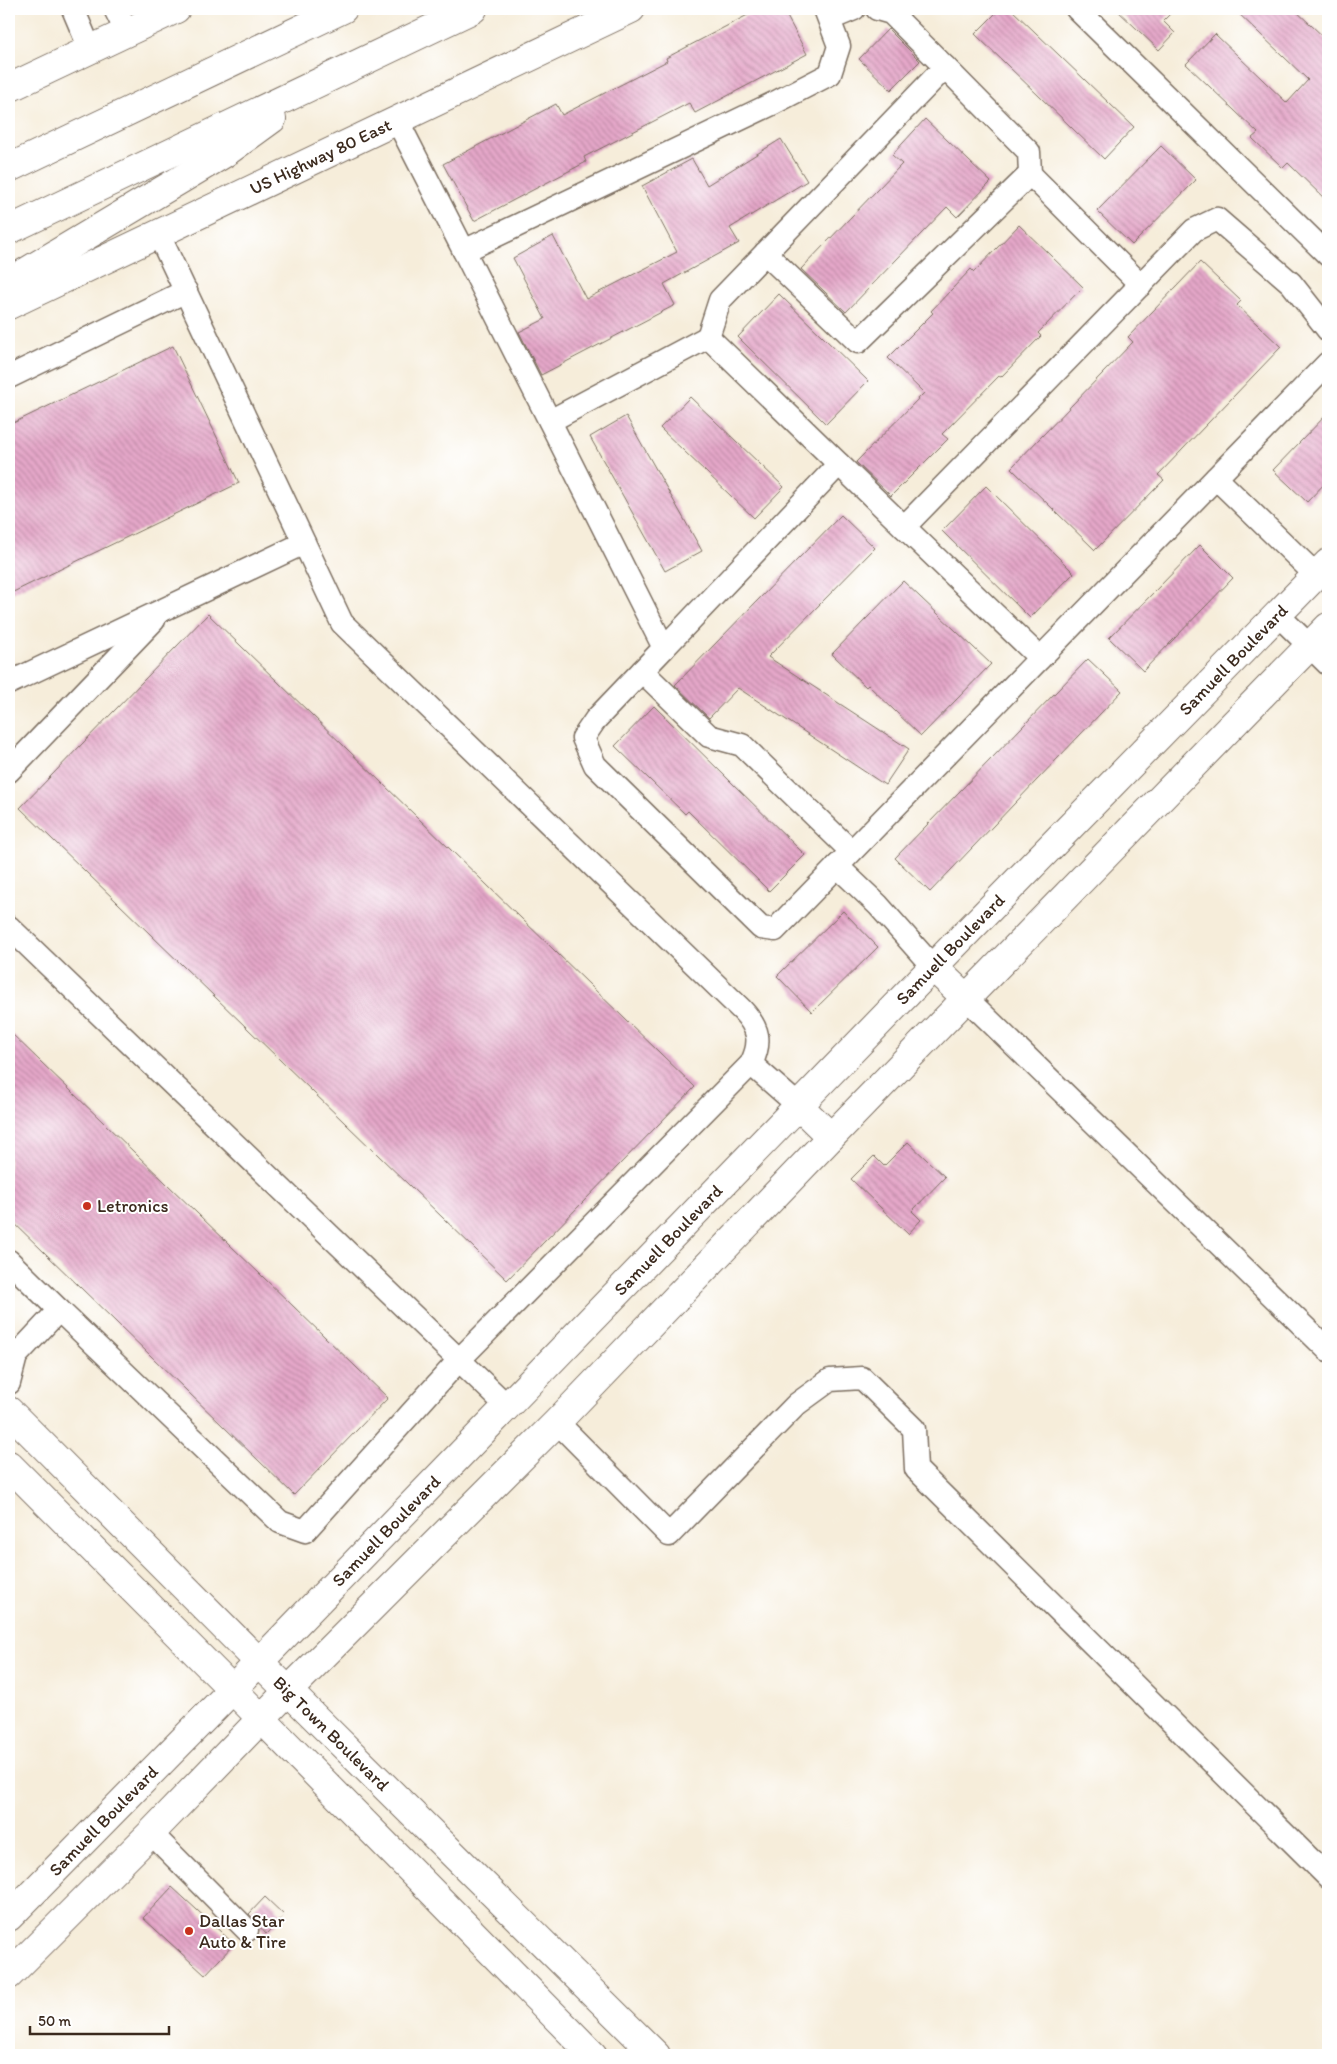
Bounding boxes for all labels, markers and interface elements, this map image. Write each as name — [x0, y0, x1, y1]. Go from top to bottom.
street label: US Highway 80 East — [246, 114, 395, 200]
street label: Samuell Boulevard — [1174, 600, 1293, 720]
street label: Samuell Boulevard — [891, 889, 1010, 1010]
street label: Samuell Boulevard — [609, 1180, 727, 1300]
place label: Letronics — [97, 1195, 169, 1217]
marker: Letronics — [81, 1200, 93, 1212]
street label: Samuell Boulevard — [327, 1470, 445, 1591]
street label: Big Town Boulevard — [269, 1671, 394, 1796]
street label: Samuell Boulevard — [44, 1761, 163, 1881]
place label: Dallas Star Auto & Tire — [199, 1910, 286, 1953]
marker: Dallas Star Auto & Tire — [183, 1925, 195, 1937]
scale bar — [30, 2004, 169, 2036]
text: 50 m — [38, 2012, 71, 2030]

